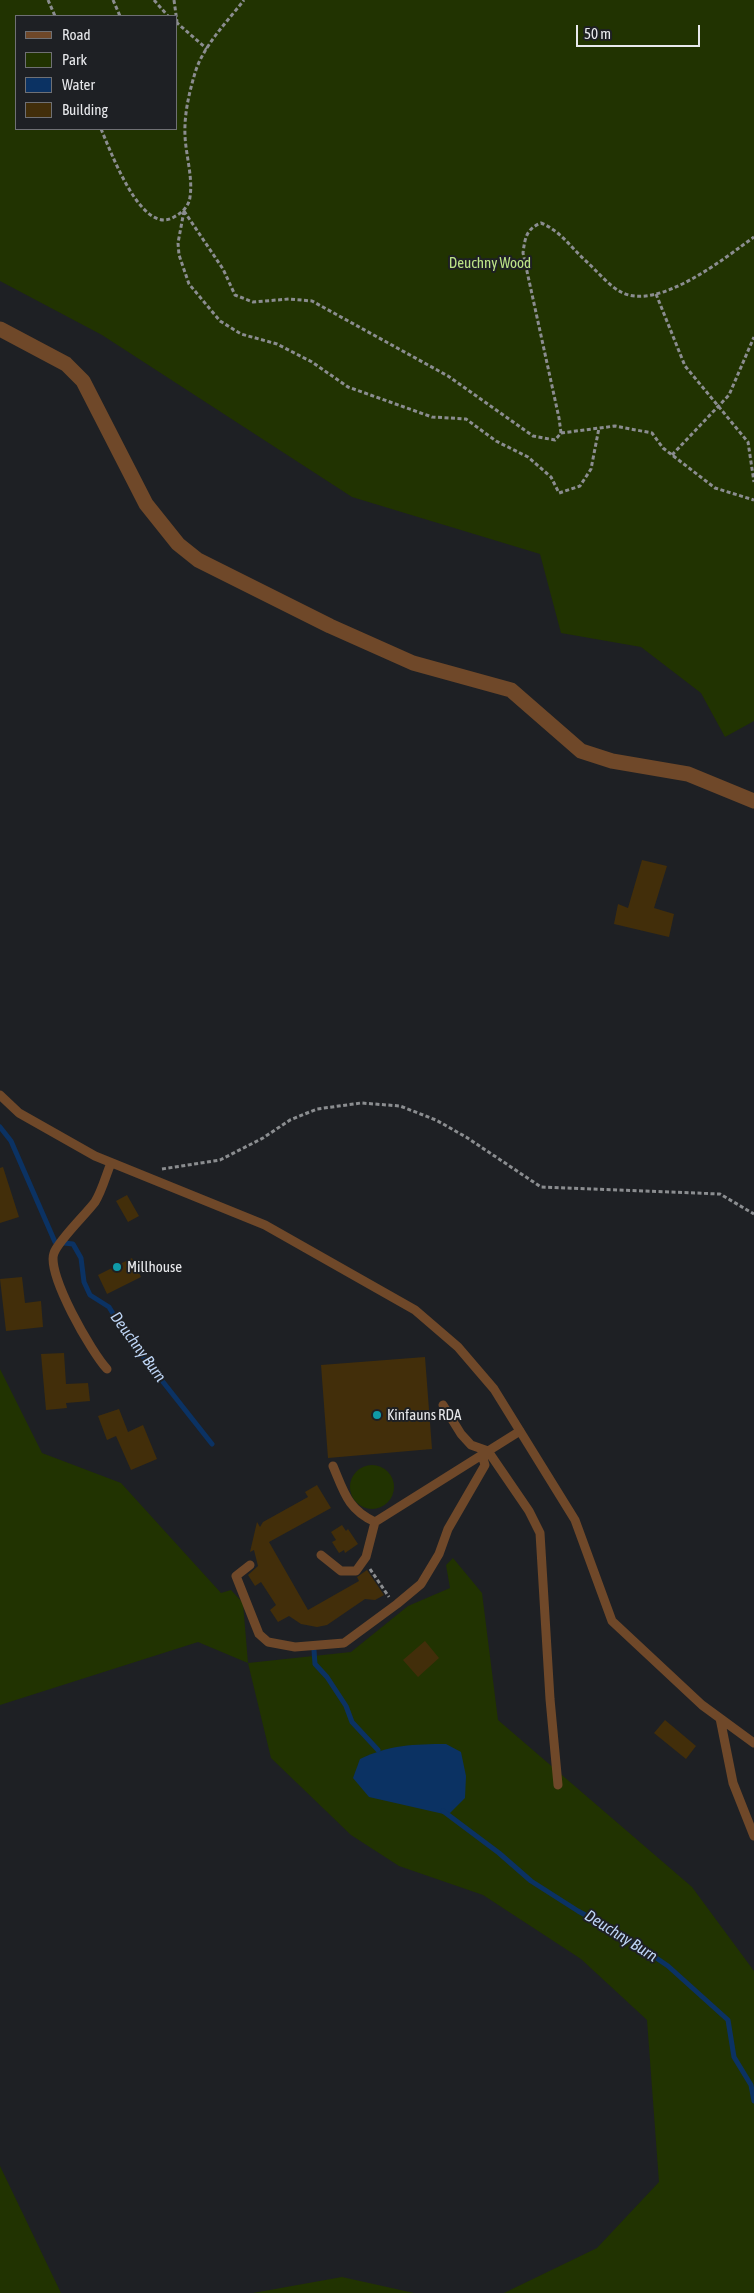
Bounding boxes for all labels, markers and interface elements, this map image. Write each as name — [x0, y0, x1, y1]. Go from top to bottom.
legend — [15, 15, 178, 130]
scale bar — [579, 15, 703, 47]
text: 50 m — [584, 25, 611, 42]
text: Road — [62, 26, 91, 43]
text: Park — [62, 51, 87, 68]
text: Water — [62, 76, 95, 93]
text: Building — [62, 101, 108, 118]
park label: Deuchny Wood — [449, 254, 531, 272]
place label: Millhouse — [127, 1258, 182, 1276]
marker: Millhouse — [111, 1261, 123, 1273]
water label: Deuchny Burn — [106, 1308, 170, 1386]
place label: Kinfauns RDA — [387, 1406, 461, 1424]
marker: Kinfauns RDA — [371, 1409, 383, 1421]
water label: Deuchny Burn — [581, 1906, 661, 1966]

